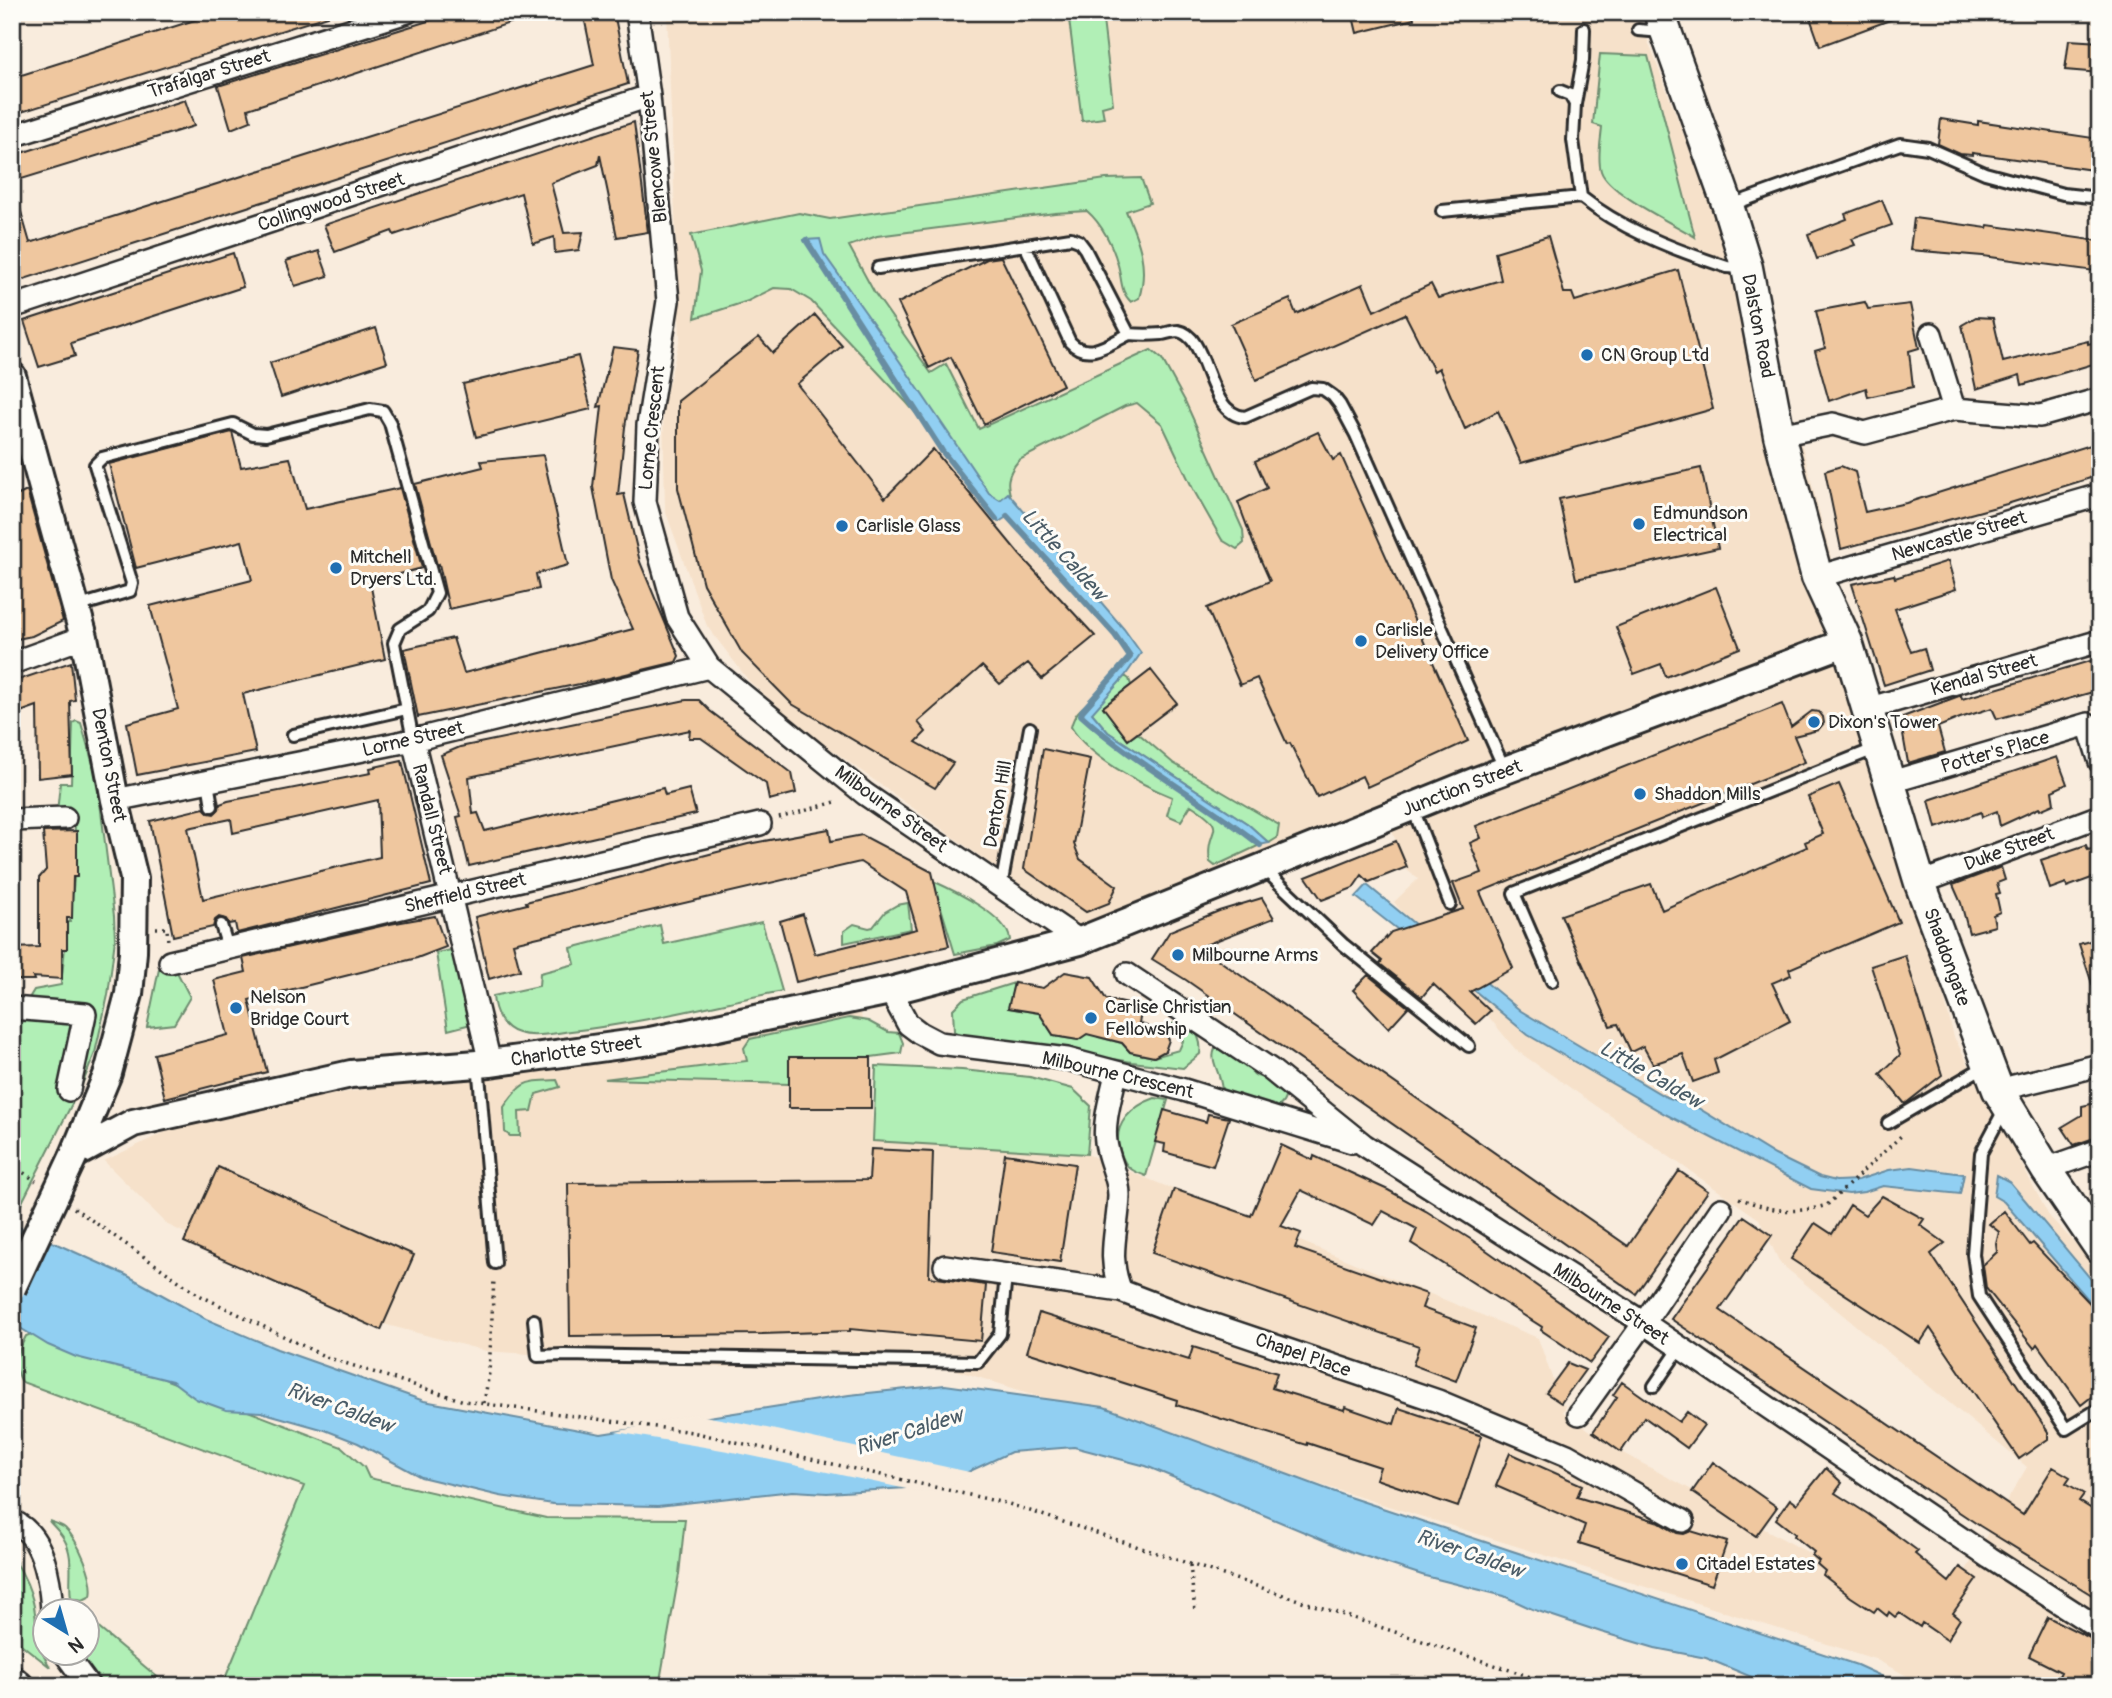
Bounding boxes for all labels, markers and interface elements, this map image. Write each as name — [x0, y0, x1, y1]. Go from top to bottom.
street label: Trafalgar Street — [145, 44, 273, 104]
street label: Blencowe Street — [635, 90, 673, 224]
street label: Collingwood Street — [255, 167, 408, 237]
street label: Dalston Road — [1736, 272, 1780, 380]
place label: CN Group Ltd — [1601, 343, 1709, 367]
marker: CN Group Ltd — [1579, 347, 1595, 363]
street label: Lorne Crescent — [634, 364, 670, 491]
place label: Edmundson Electrical — [1653, 501, 1748, 547]
water label: Little Caldew — [1015, 503, 1114, 609]
street label: Newcastle Street — [1889, 505, 2030, 567]
place label: Carlisle Glass — [856, 514, 961, 538]
marker: Edmundson Electrical — [1631, 516, 1647, 532]
marker: Carlisle Glass — [834, 518, 850, 534]
place label: Mitchell Dryers Ltd. — [350, 545, 437, 591]
marker: Mitchell Dryers Ltd. — [328, 560, 344, 576]
place label: Carlisle Delivery Office — [1375, 618, 1489, 664]
marker: Carlisle Delivery Office — [1353, 633, 1369, 649]
street label: Kendal Street — [1928, 648, 2040, 702]
street label: Denton Street — [86, 706, 132, 824]
place label: Dixon's Tower — [1828, 710, 1939, 734]
marker: Dixon's Tower — [1806, 714, 1822, 730]
street label: Lorne Street — [360, 716, 466, 762]
street label: Potter's Place — [1938, 725, 2052, 779]
street label: Junction Street — [1399, 754, 1526, 822]
street label: Denton Hill — [979, 758, 1017, 850]
street label: Milbourne Street — [830, 760, 952, 858]
street label: Randall Street — [407, 761, 457, 877]
place label: Shaddon Mills — [1654, 782, 1761, 806]
marker: Shaddon Mills — [1632, 786, 1648, 802]
street label: Duke Street — [1961, 822, 2058, 876]
street label: Sheffield Street — [402, 867, 528, 919]
street label: Shaddongate — [1918, 905, 1976, 1010]
place label: Milbourne Arms — [1192, 943, 1318, 967]
marker: Milbourne Arms — [1170, 947, 1186, 963]
place label: Nelson Bridge Court — [250, 985, 349, 1031]
place label: Carlise Christian Fellowship — [1105, 995, 1232, 1041]
marker: Nelson Bridge Court — [228, 1000, 244, 1016]
marker: Carlise Christian Fellowship — [1083, 1010, 1099, 1026]
street label: Charlotte Street — [509, 1030, 643, 1072]
water label: Little Caldew — [1594, 1035, 1710, 1117]
street label: Milbourne Crescent — [1040, 1046, 1196, 1104]
street label: Milbourne Street — [1549, 1258, 1674, 1351]
street label: Chapel Place — [1252, 1327, 1354, 1383]
water label: River Caldew — [283, 1376, 399, 1441]
water label: River Caldew — [852, 1401, 969, 1462]
water label: River Caldew — [1413, 1523, 1530, 1586]
place label: Citadel Estates — [1696, 1552, 1815, 1576]
marker: Citadel Estates — [1674, 1556, 1690, 1572]
north arrow — [32, 1596, 102, 1666]
text: N — [63, 1631, 88, 1658]

